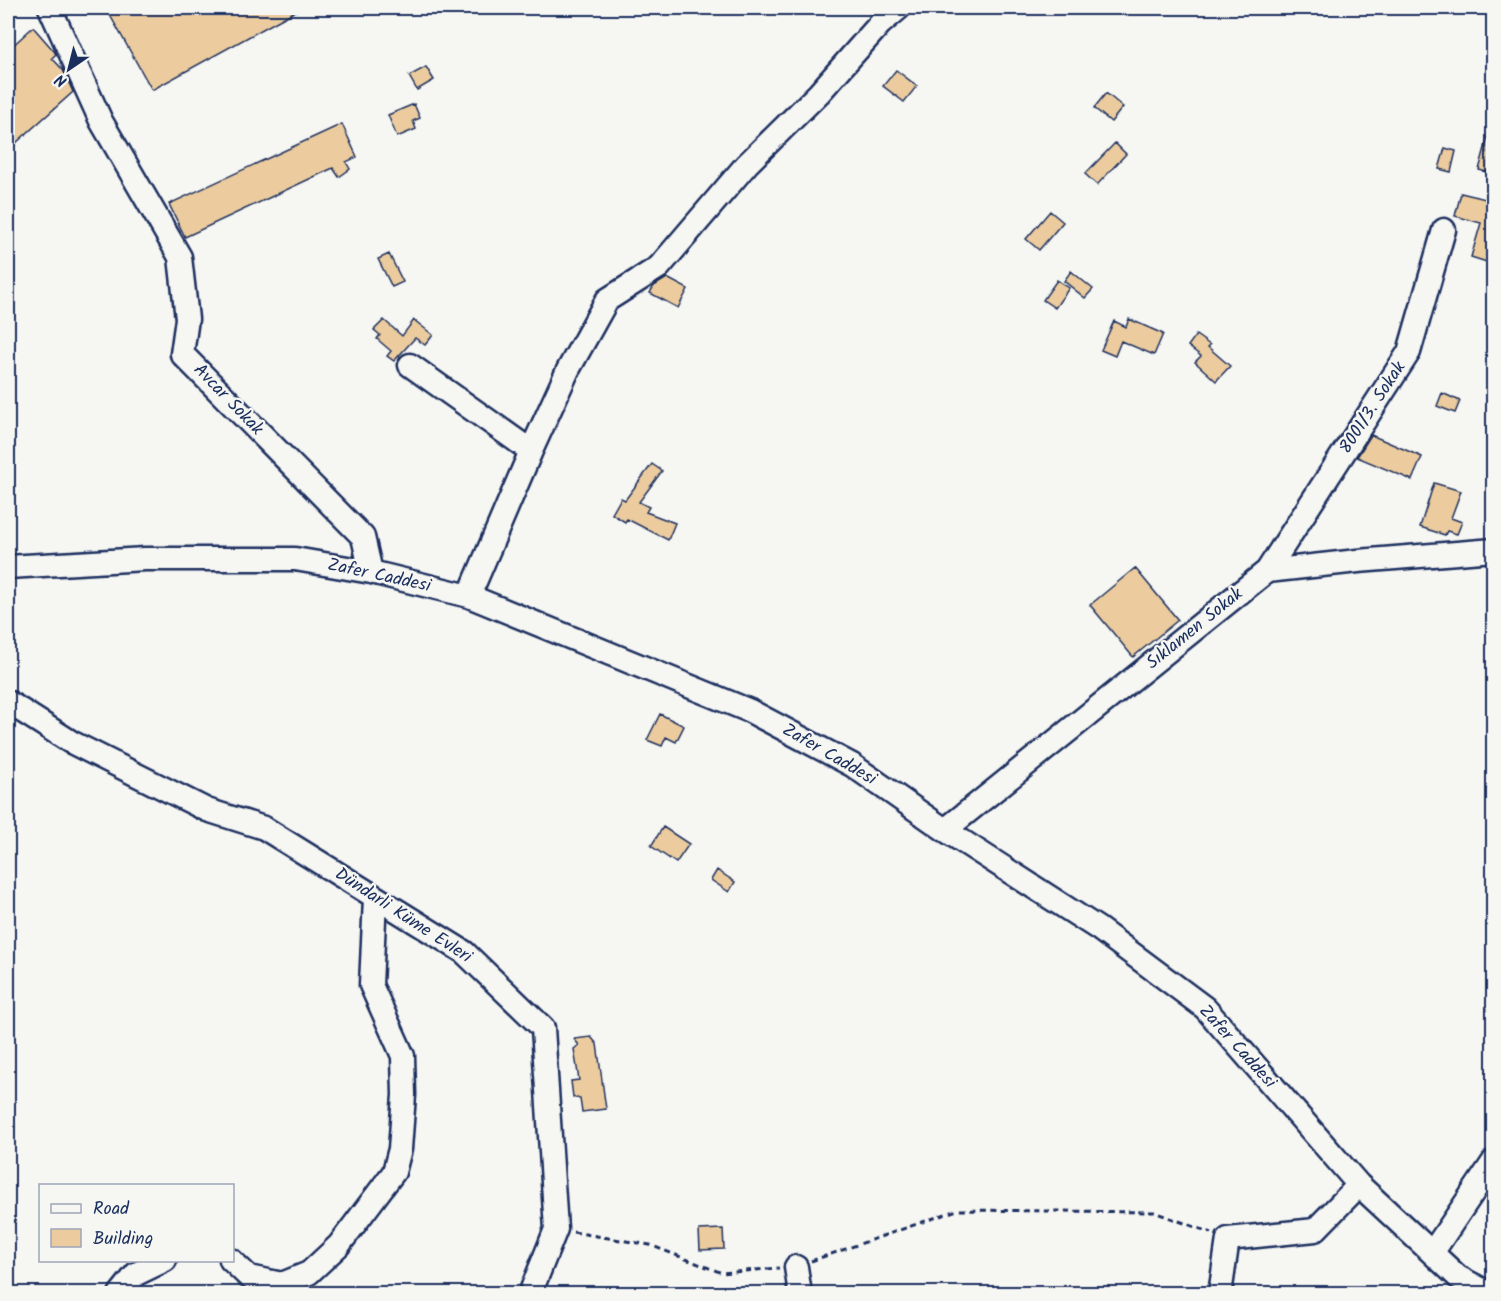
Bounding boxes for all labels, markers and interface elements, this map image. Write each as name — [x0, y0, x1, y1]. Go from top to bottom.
north arrow — [39, 39, 99, 99]
text: N — [50, 67, 73, 93]
street label: 8001/3. Sokak — [1332, 355, 1414, 460]
street label: Avcar Sokak — [186, 357, 270, 443]
street label: Zafer Caddesi — [325, 551, 434, 601]
street label: Sıklamen Sokak — [1140, 580, 1250, 677]
street label: Zafer Caddesi — [776, 716, 882, 794]
street label: Dündarli Küme Evleri — [328, 861, 478, 972]
street label: Zafer Caddesi — [1191, 998, 1283, 1096]
legend — [39, 1184, 234, 1262]
text: Road — [93, 1195, 130, 1224]
text: Building — [93, 1225, 153, 1254]

